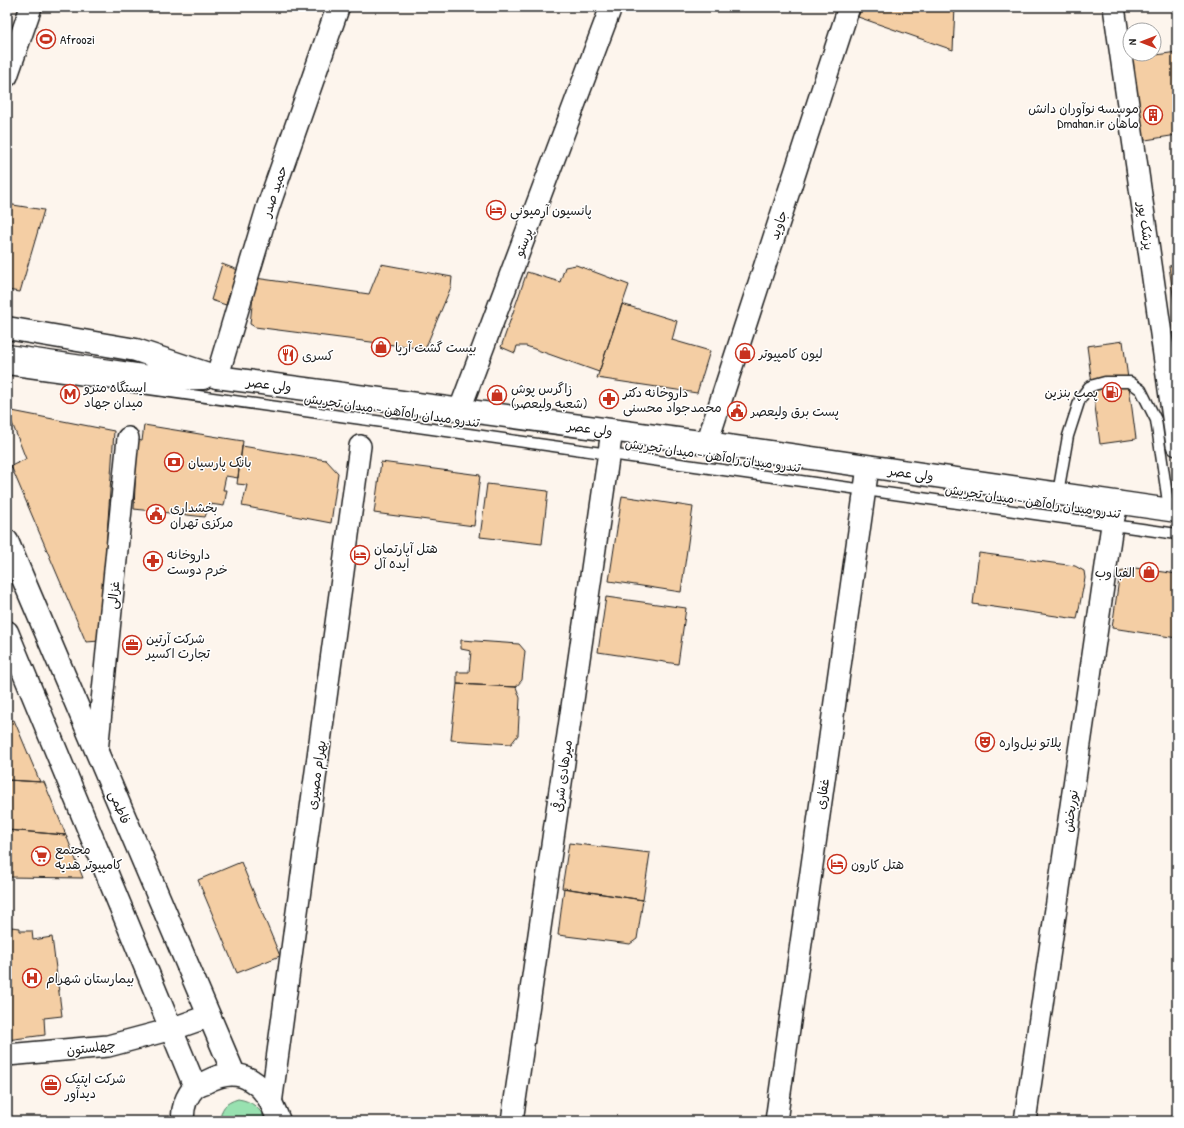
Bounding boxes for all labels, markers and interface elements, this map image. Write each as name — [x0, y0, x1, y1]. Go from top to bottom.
north arrow — [1122, 22, 1162, 62]
sports icon: Afroozi — [35, 28, 57, 50]
place label: Afroozi — [60, 30, 95, 48]
text: N — [1125, 39, 1139, 45]
place label: موسسه نوآوران دانش Dmahan.ir ماهان — [1028, 99, 1139, 132]
building icon: موسسه نوآوران دانش Dmahan.ir ماهان — [1142, 104, 1164, 126]
street label: حمید صدر — [257, 163, 291, 220]
hotel icon: پانسیون آرمیونی — [485, 199, 507, 221]
street label: پزشک پور — [1134, 200, 1158, 251]
place label: پانسیون آرمیونی — [510, 201, 592, 220]
street label: جاوید — [765, 208, 791, 242]
street label: پرستو — [509, 225, 537, 260]
shop icon: بیست گشت آریا — [370, 336, 392, 358]
place label: بیست گشت آریا — [395, 338, 477, 356]
shop icon: لیون کامپیوتر — [734, 342, 756, 364]
restaurant icon: كسرى — [277, 344, 299, 366]
place label: لیون کامپیوتر — [758, 344, 823, 362]
place label: كسرى — [302, 346, 334, 364]
street label: ولی عصر — [244, 372, 293, 397]
place label: ایستگاه مترو میدان جهاد — [83, 378, 146, 411]
place label: زاگرس پوش (شعبه ولیعصر) — [511, 379, 587, 412]
fuel station icon: پمپ بنزین — [1101, 381, 1123, 403]
metro station icon: ایستگاه مترو میدان جهاد — [59, 383, 81, 405]
place label: داروخانه دکتر محمدجواد محسنی — [622, 383, 722, 417]
place label: پمپ بنزین — [1044, 383, 1098, 401]
shop icon: زاگرس پوش (شعبه ولیعصر) — [486, 384, 508, 406]
pharmacy icon: داروخانه دکتر محمدجواد محسنی — [598, 388, 620, 410]
street label: تندرو میدان راه‌آهن - میدان تجریش — [303, 389, 481, 432]
public building icon: پست برق ولیعصر — [726, 400, 748, 422]
place label: پست برق ولیعصر — [750, 402, 839, 420]
street label: ولی عصر — [565, 416, 614, 441]
street label: تندرو میدان راه‌آهن - میدان تجریش — [624, 434, 802, 477]
bank icon: بانک پارسیان — [163, 451, 185, 473]
place label: بانک پارسیان — [188, 453, 252, 471]
street label: ولی عصر — [886, 461, 935, 486]
street label: تندرو میدان راه‌آهن - میدان تجریش — [944, 480, 1122, 523]
place label: بخشداری مرکزی تهران — [170, 498, 233, 531]
public building icon: بخشداری مرکزی تهران — [145, 503, 167, 525]
place label: هتل آپارتمان ایده آل — [374, 539, 438, 572]
hotel icon: هتل آپارتمان ایده آل — [349, 544, 371, 566]
place label: داروخانه خرم دوست — [167, 545, 228, 580]
pharmacy icon: داروخانه خرم دوست — [142, 550, 164, 572]
shop icon: الفبا وب — [1138, 561, 1160, 583]
place label: الفبا وب — [1095, 563, 1135, 581]
street label: غزالی — [103, 580, 124, 610]
place label: شرکت آرتین تجارت اکسیر — [145, 629, 210, 662]
office icon: شرکت آرتین تجارت اکسیر — [121, 634, 143, 656]
theatre icon: پلاتو نیل‌واره — [974, 731, 996, 753]
place label: پلاتو نیل‌واره — [999, 733, 1062, 752]
street label: بهرام مصیری — [302, 739, 332, 811]
street label: میرهادی شرقی — [548, 739, 576, 813]
street label: غفاری — [811, 777, 833, 811]
street label: فاطمی — [104, 788, 135, 827]
street label: نوربخش — [1058, 789, 1082, 833]
place label: مجتمع کامپیوتر هدیه — [55, 840, 123, 873]
supermarket icon: مجتمع کامپیوتر هدیه — [30, 845, 52, 867]
hotel icon: هتل کارون — [826, 853, 848, 875]
place label: هتل کارون — [851, 855, 904, 873]
hospital icon: بيمارستان شهرام — [21, 967, 43, 989]
place label: بيمارستان شهرام — [46, 969, 134, 989]
street label: چهلستون — [65, 1035, 117, 1059]
place label: شرکت اپتیک دیدآور — [64, 1069, 126, 1103]
office icon: شرکت اپتیک دیدآور — [40, 1074, 62, 1096]

